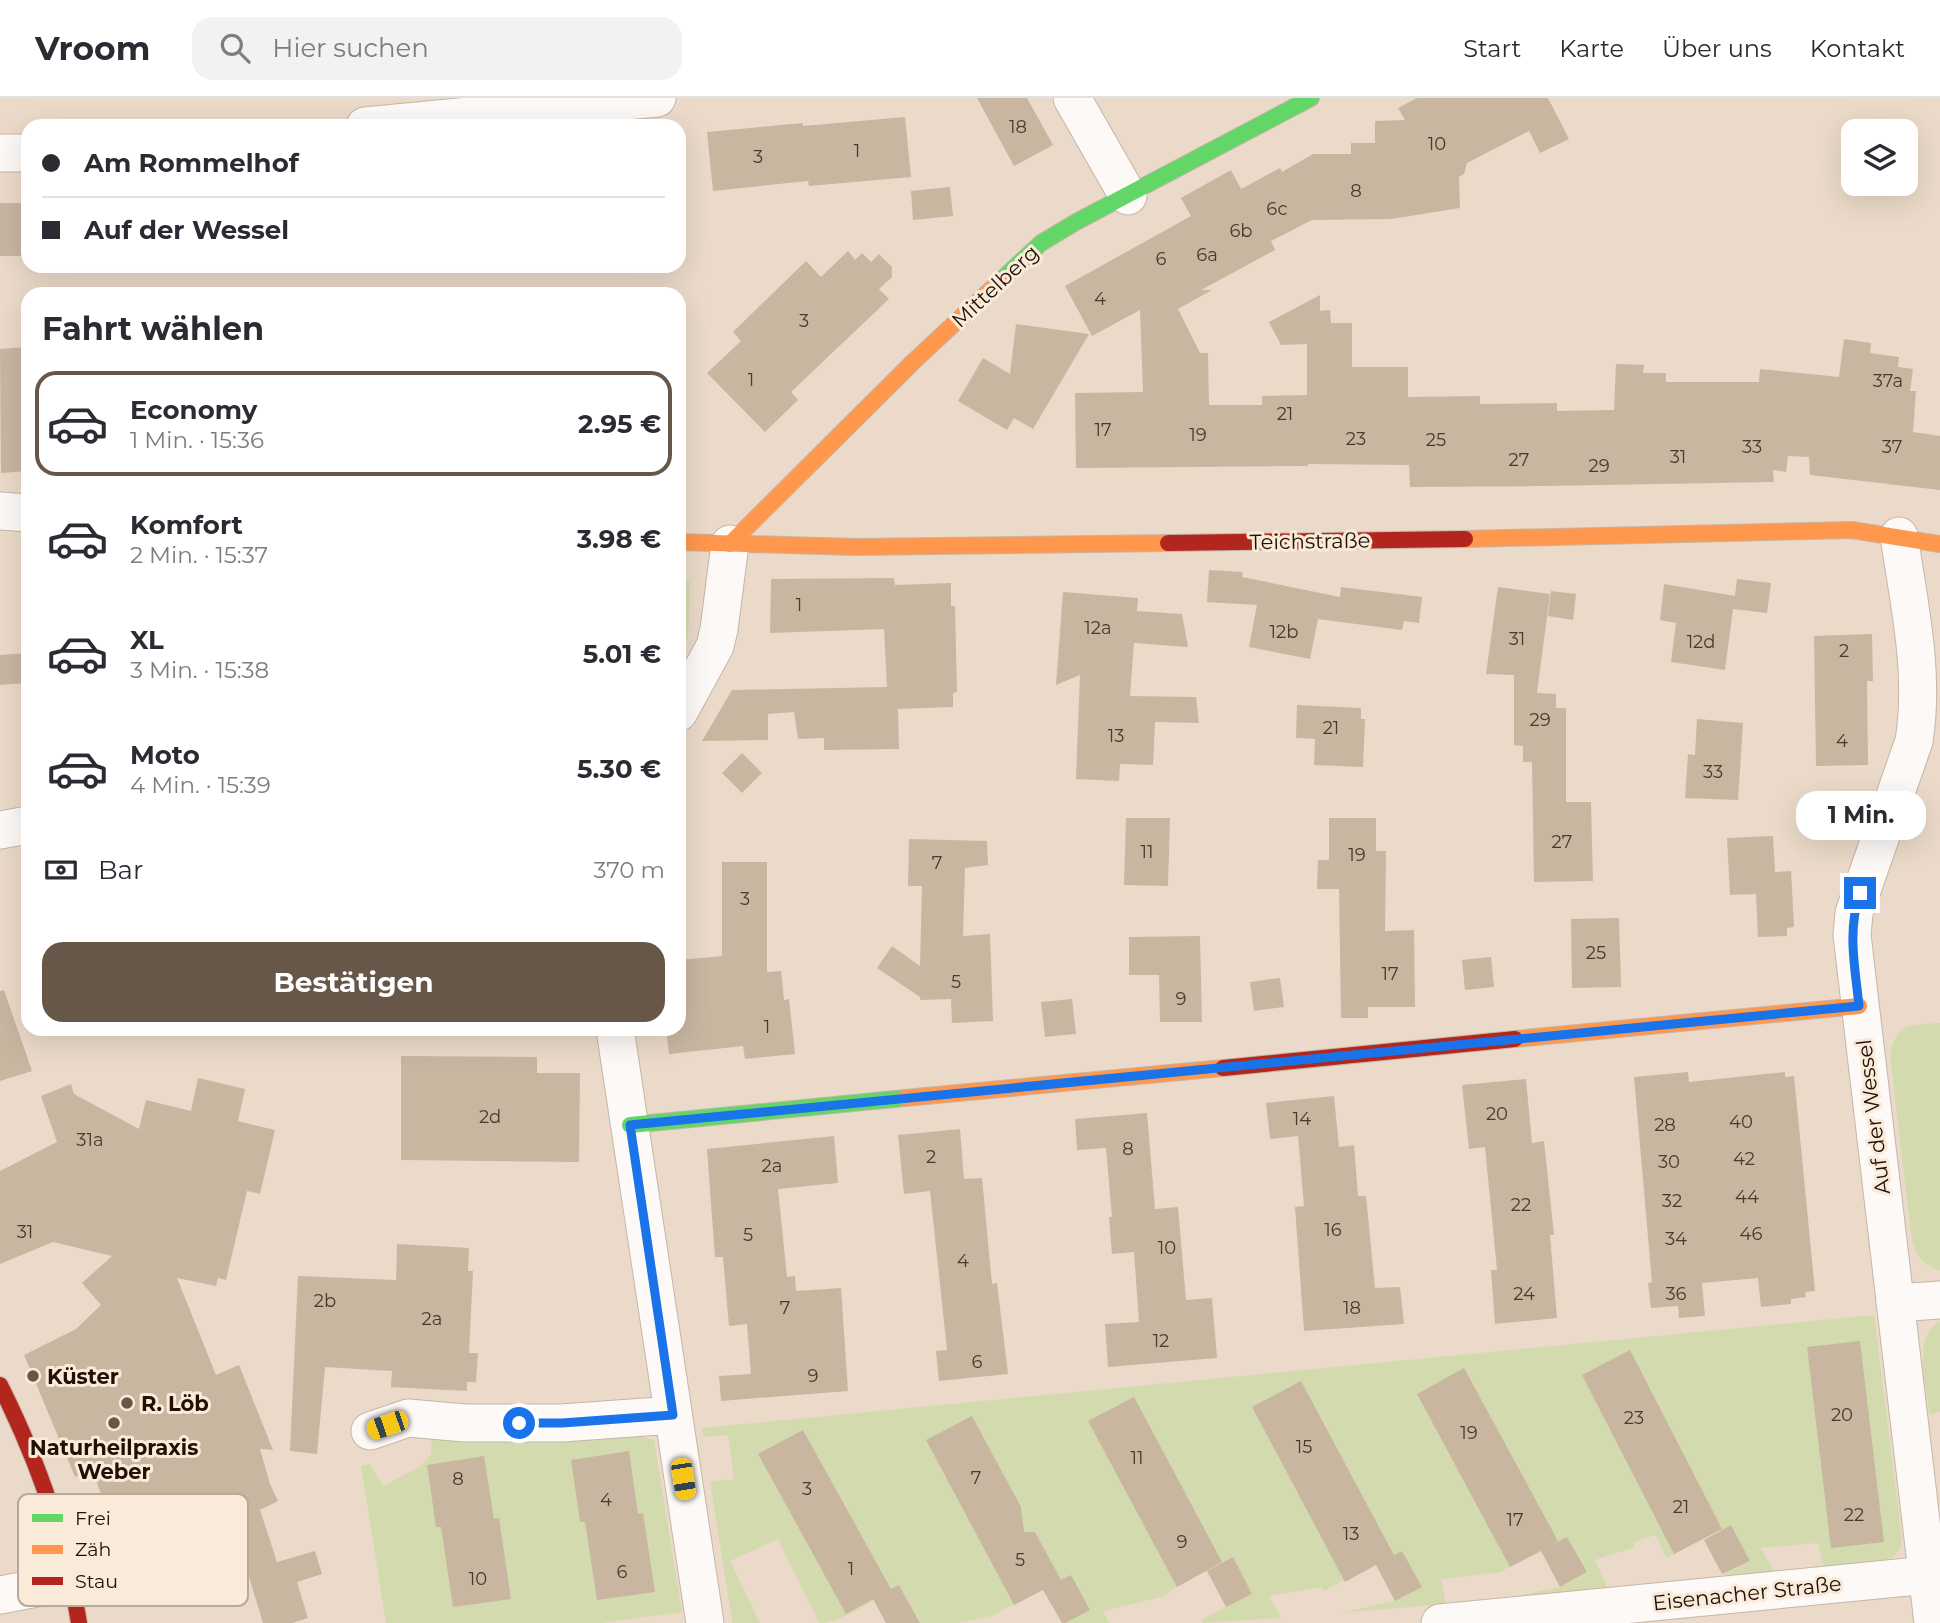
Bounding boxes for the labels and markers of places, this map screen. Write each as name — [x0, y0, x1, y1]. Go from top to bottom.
place label: Küster — [47, 1364, 119, 1389]
marker: Küster — [25, 1368, 41, 1384]
place label: R. Löb — [141, 1391, 209, 1416]
marker: R. Löb — [119, 1395, 135, 1411]
marker: Naturheilpraxis Weber — [106, 1415, 122, 1431]
place label: Naturheilpraxis Weber — [30, 1435, 198, 1484]

